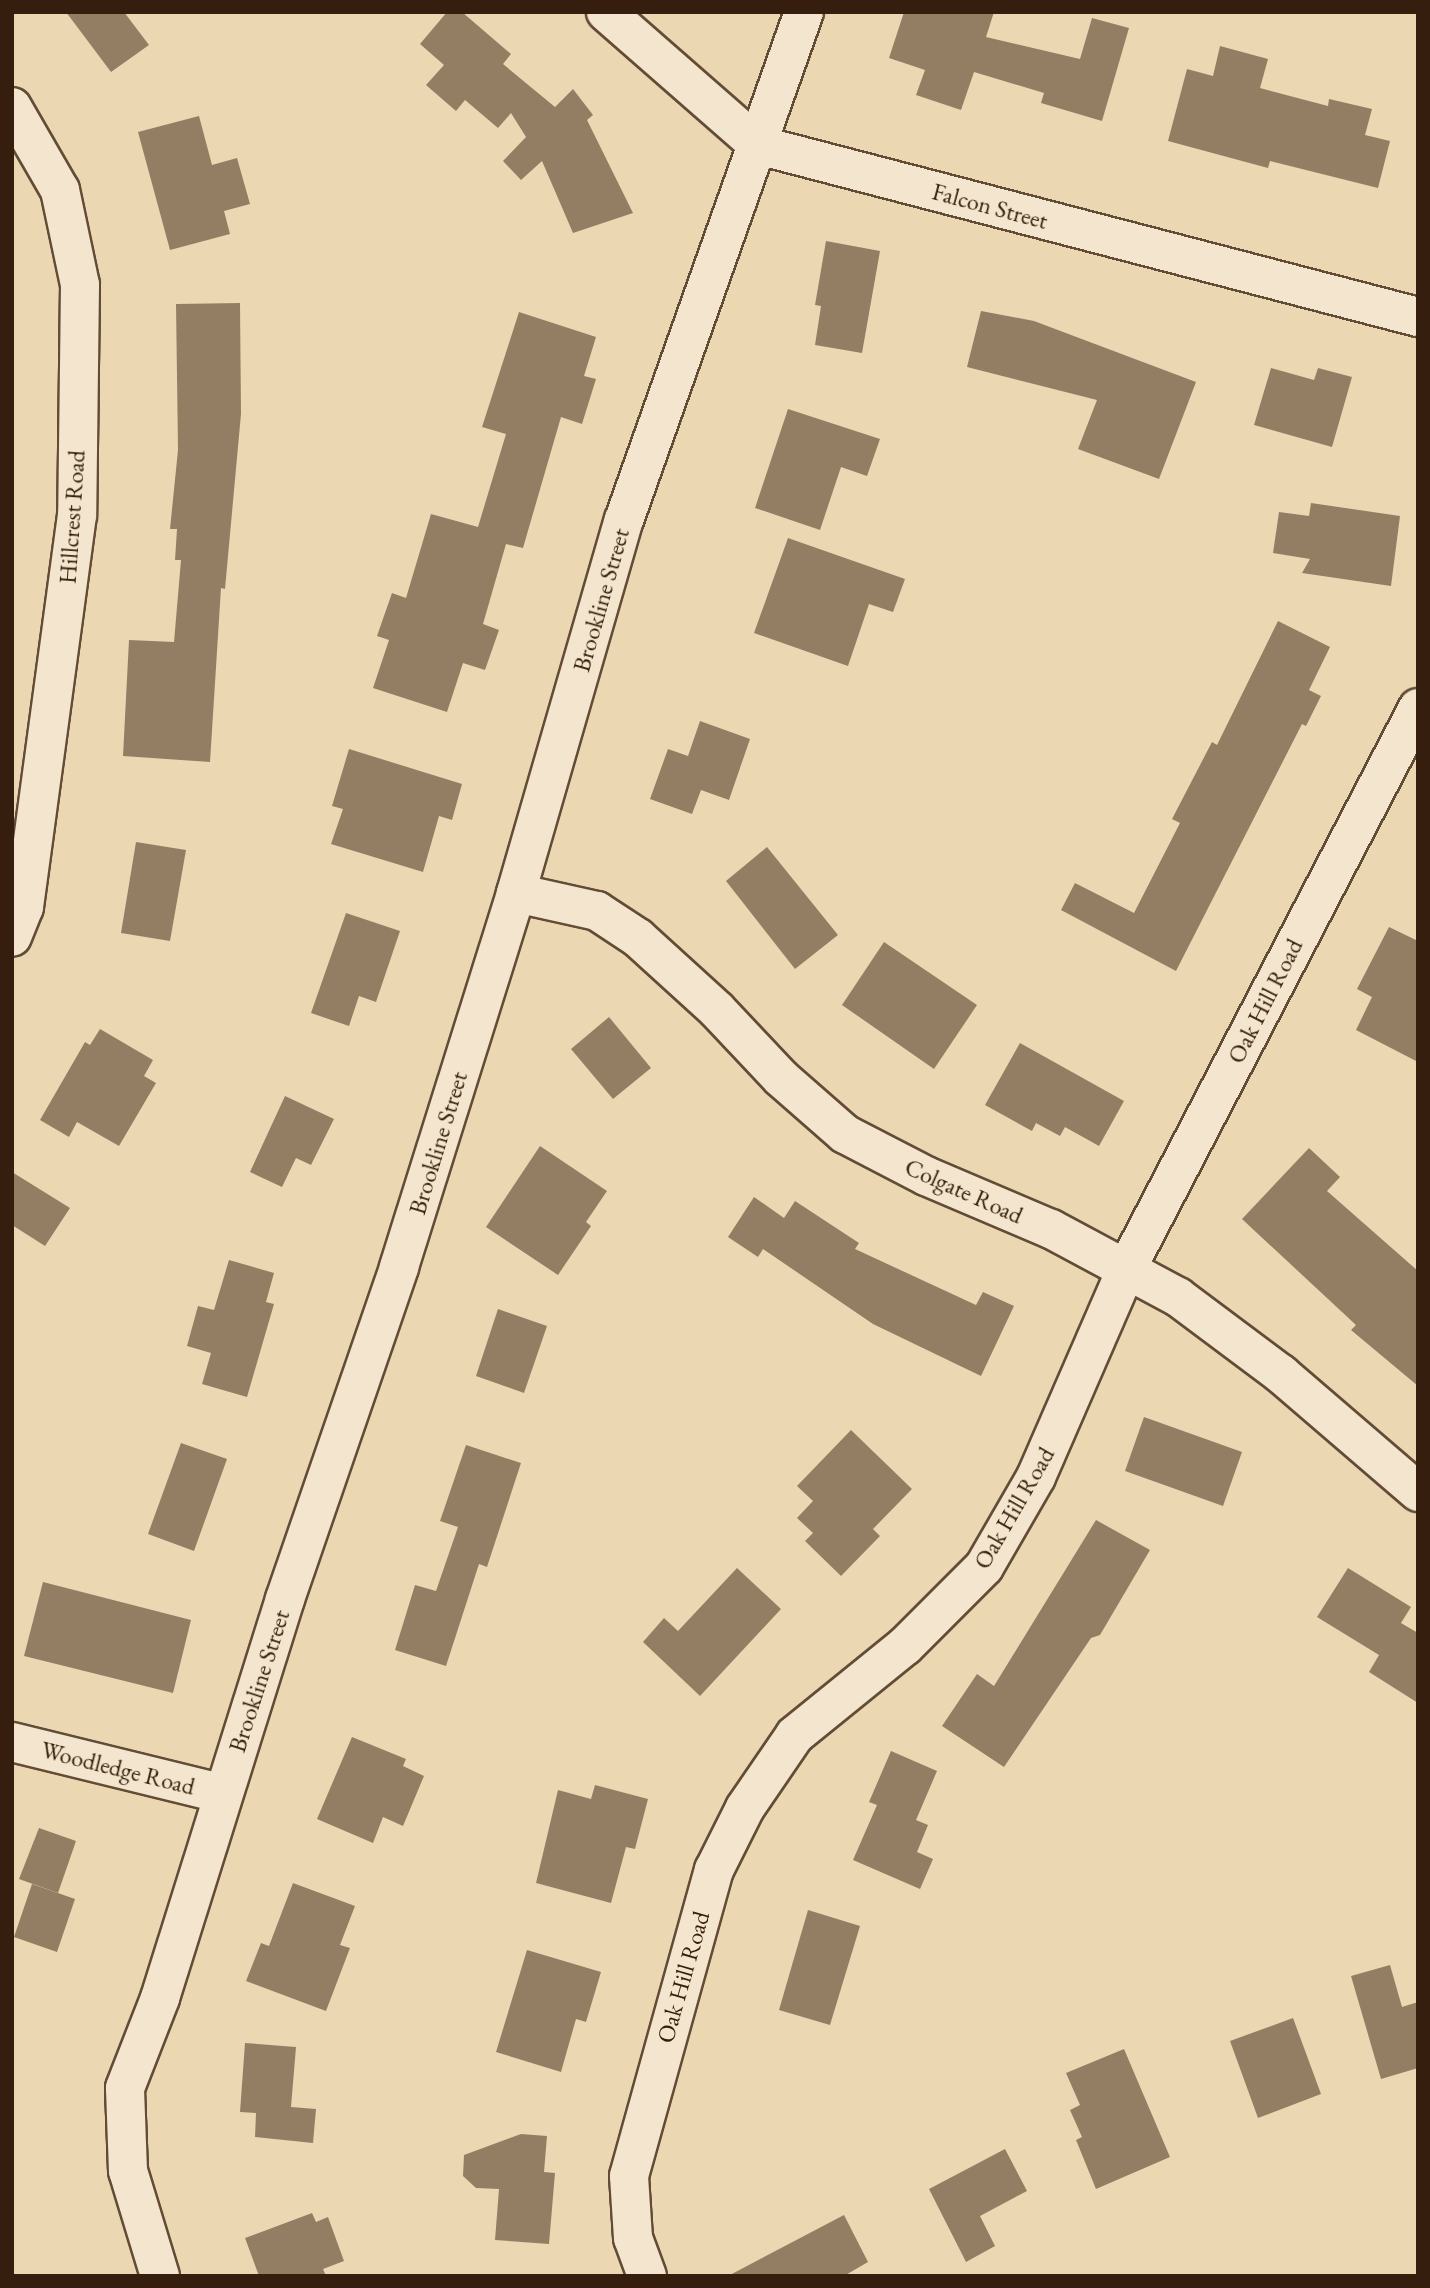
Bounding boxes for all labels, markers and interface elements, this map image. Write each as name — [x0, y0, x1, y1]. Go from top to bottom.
street label: Falcon Street — [929, 177, 1051, 235]
street label: Hillcrest Road — [53, 449, 91, 585]
street label: Brookline Street — [567, 525, 635, 675]
street label: Oak Hill Road — [1221, 934, 1309, 1068]
street label: Brookline Street — [403, 1068, 473, 1218]
street label: Colgate Road — [900, 1152, 1028, 1230]
street label: Oak Hill Road — [968, 1442, 1060, 1574]
street label: Brookline Street — [222, 1606, 296, 1756]
street label: Woodledge Road — [38, 1735, 198, 1801]
street label: Oak Hill Road — [650, 1908, 716, 2046]

